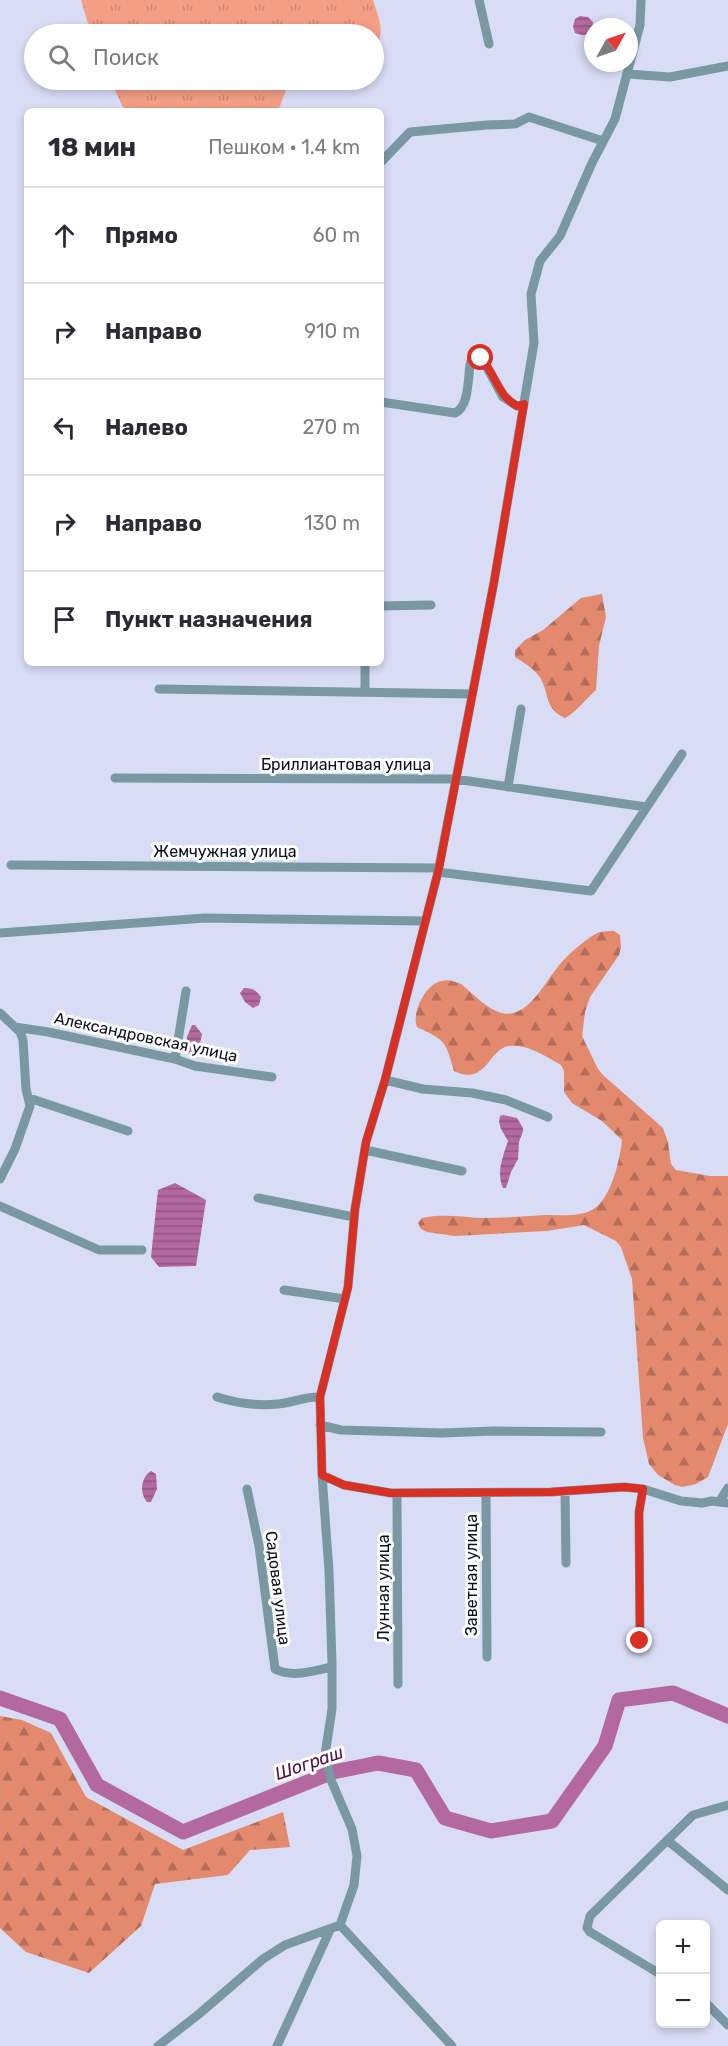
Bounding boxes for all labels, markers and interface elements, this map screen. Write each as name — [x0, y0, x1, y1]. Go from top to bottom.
north arrow — [584, 18, 638, 72]
search box — [24, 24, 384, 90]
icon: search — [45, 41, 78, 74]
text: Поиск — [93, 44, 159, 71]
text: 18 мин — [48, 132, 136, 163]
text: Пешком · 1.4 km — [208, 135, 360, 159]
icon: ahead — [48, 219, 81, 252]
text: Прямо — [105, 222, 178, 249]
text: 60 m — [313, 223, 360, 247]
icon: right — [48, 315, 81, 348]
text: Направо — [105, 318, 202, 345]
text: 910 m — [304, 319, 360, 343]
route start — [467, 344, 493, 370]
icon: left — [48, 411, 81, 444]
text: Налево — [105, 414, 188, 441]
text: 270 m — [303, 415, 360, 439]
icon: right — [48, 507, 81, 540]
text: Направо — [105, 510, 202, 537]
text: 130 m — [304, 511, 360, 535]
icon: arrive — [48, 603, 81, 636]
text: Пункт назначения — [105, 606, 313, 633]
street label: Бриллиантовая улица — [261, 755, 431, 774]
street label: Жемчужная улица — [153, 842, 297, 861]
street label: Александровская улица — [53, 1008, 239, 1066]
street label: Заветная улица — [462, 1514, 481, 1636]
street label: Садовая улица — [262, 1530, 294, 1646]
street label: Лунная улица — [374, 1534, 393, 1642]
route end — [626, 1627, 652, 1653]
water label: Шограш — [272, 1741, 346, 1785]
map controls — [656, 1920, 710, 2028]
button: + — [656, 1920, 710, 1974]
button: − — [656, 1974, 710, 2028]

